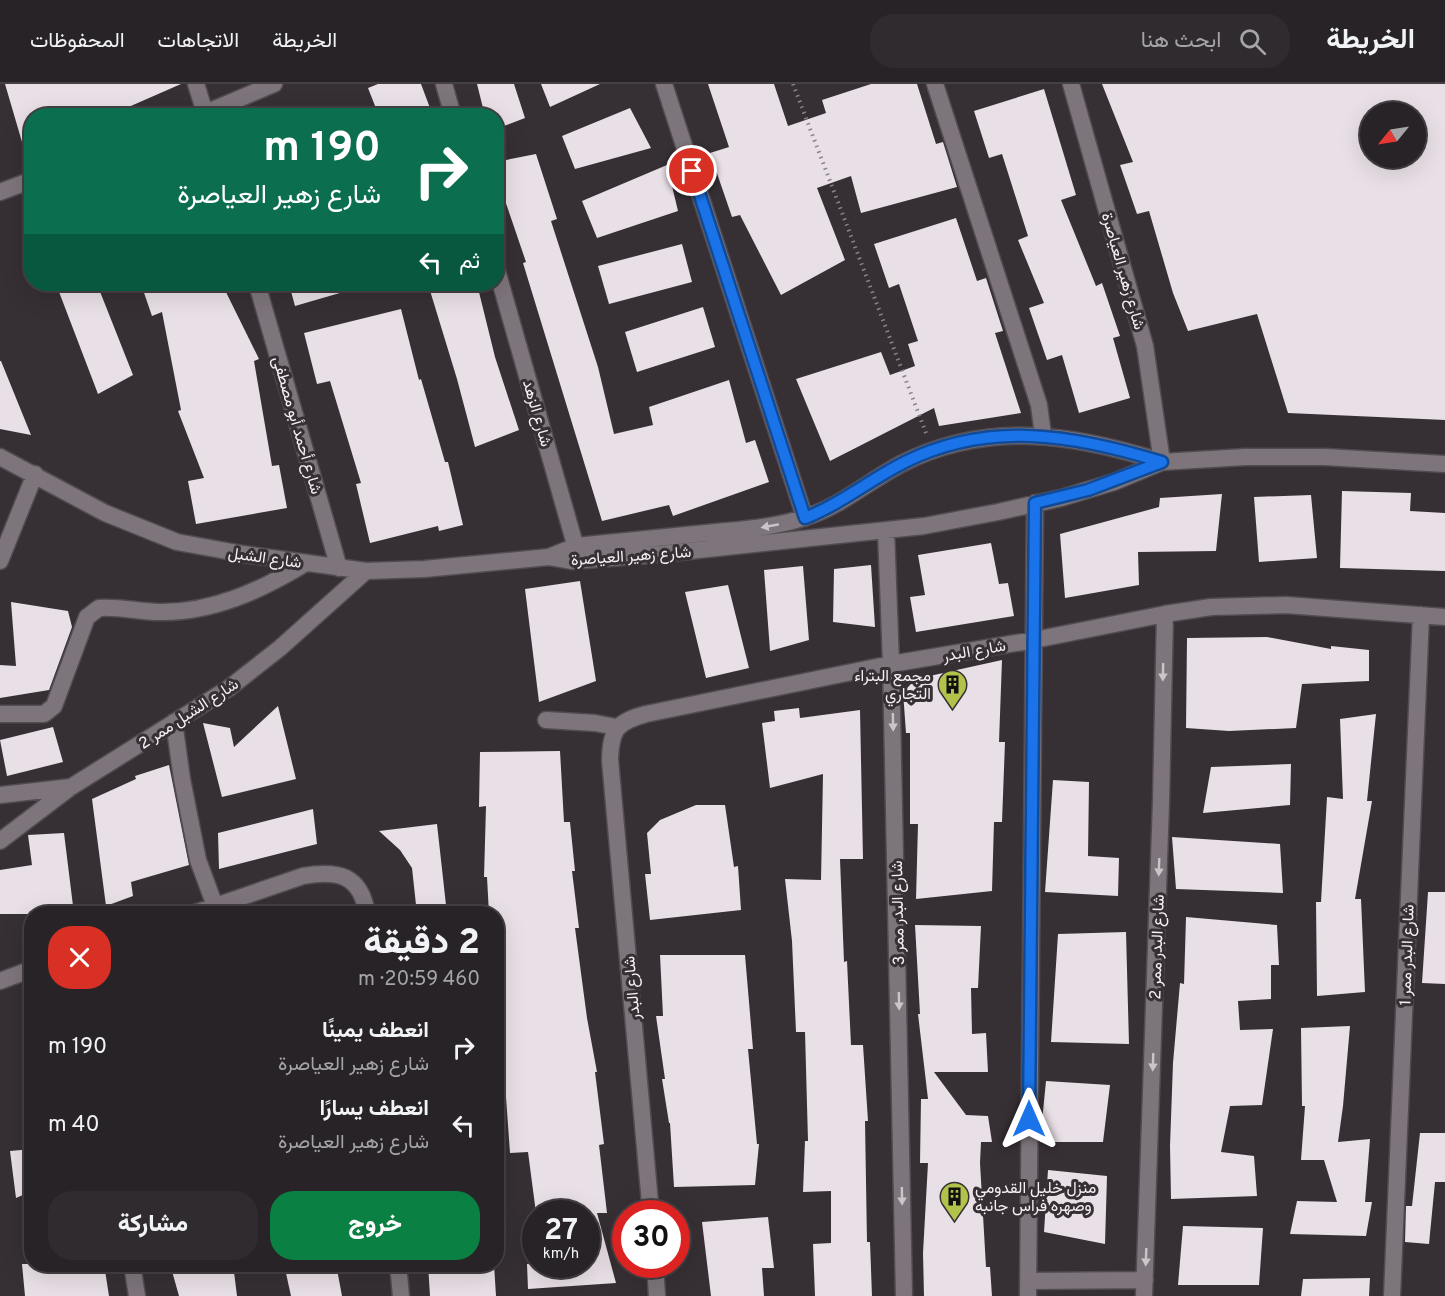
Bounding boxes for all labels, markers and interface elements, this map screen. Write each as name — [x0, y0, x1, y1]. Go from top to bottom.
search box — [870, 14, 1290, 68]
text: الخريطة — [1326, 23, 1415, 59]
icon: search — [1236, 25, 1269, 58]
text: المحفوظات — [30, 28, 125, 55]
text: الاتجاهات — [158, 28, 239, 55]
text: الخريطة — [272, 28, 337, 55]
text: ابحث هنا — [1141, 28, 1221, 55]
north arrow — [1360, 102, 1426, 168]
map controls — [1360, 102, 1426, 168]
text: 190 m — [263, 123, 381, 176]
icon: right — [402, 132, 480, 210]
pin — [666, 145, 717, 196]
icon: arrive — [675, 154, 708, 187]
text: شارع زهير العياصرة — [177, 179, 381, 213]
street label: شارع زهير العياصرة — [1096, 211, 1148, 332]
icon: left — [414, 246, 447, 279]
text: ثم — [459, 249, 480, 276]
street label: شارع أحمد أبو مصطفى — [267, 354, 325, 497]
street label: شارع الزهد — [517, 378, 555, 449]
one-way arrow — [760, 522, 779, 531]
street label: شارع زهير العياصرة — [570, 543, 692, 571]
street label: شارع الشبل — [227, 544, 303, 574]
street label: شارع البدر — [940, 637, 1007, 668]
one-way arrow — [1159, 663, 1168, 682]
place label: مجمع البتراء التجاري — [854, 667, 931, 707]
building icon: مجمع البتراء التجاري — [936, 668, 968, 710]
street label: شارع الشبل ممر 2 — [135, 675, 243, 754]
one-way arrow — [888, 713, 897, 732]
one-way arrow — [1154, 857, 1163, 876]
street label: شارع البدر ممر 3 — [888, 860, 910, 966]
street label: شارع البدر ممر 2 — [1146, 894, 1170, 1000]
street label: شارع البدر ممر 1 — [1396, 904, 1420, 1006]
text: 2 دقيقة — [364, 921, 480, 967]
button: close — [48, 926, 111, 989]
street label: شارع البدر — [620, 955, 646, 1021]
text: 460 m · 20:59 — [358, 967, 480, 993]
one-way arrow — [894, 992, 903, 1011]
text: انعطف يمينًا — [322, 1018, 429, 1045]
icon: right — [447, 1031, 480, 1064]
text: 190 m — [48, 1034, 107, 1061]
text: شارع زهير العياصرة — [278, 1052, 429, 1078]
one-way arrow — [1148, 1052, 1157, 1071]
position arrow — [997, 1087, 1061, 1151]
text: انعطف يسارًا — [319, 1096, 429, 1123]
icon: left — [447, 1109, 480, 1142]
text: 40 m — [48, 1112, 100, 1139]
text: شارع زهير العياصرة — [278, 1130, 429, 1156]
place label: منزل خليل القدومي وصهره فراس جانبه — [975, 1179, 1096, 1217]
building icon: منزل خليل القدومي وصهره فراس جانبه — [938, 1180, 970, 1222]
one-way arrow — [898, 1187, 907, 1206]
button: مشاركة — [48, 1191, 258, 1260]
button: خروج — [270, 1191, 480, 1260]
speed limit sign: 30 — [612, 1200, 690, 1278]
text: 27 — [544, 1213, 578, 1250]
text: km/h — [543, 1245, 579, 1264]
one-way arrow — [1142, 1247, 1151, 1266]

